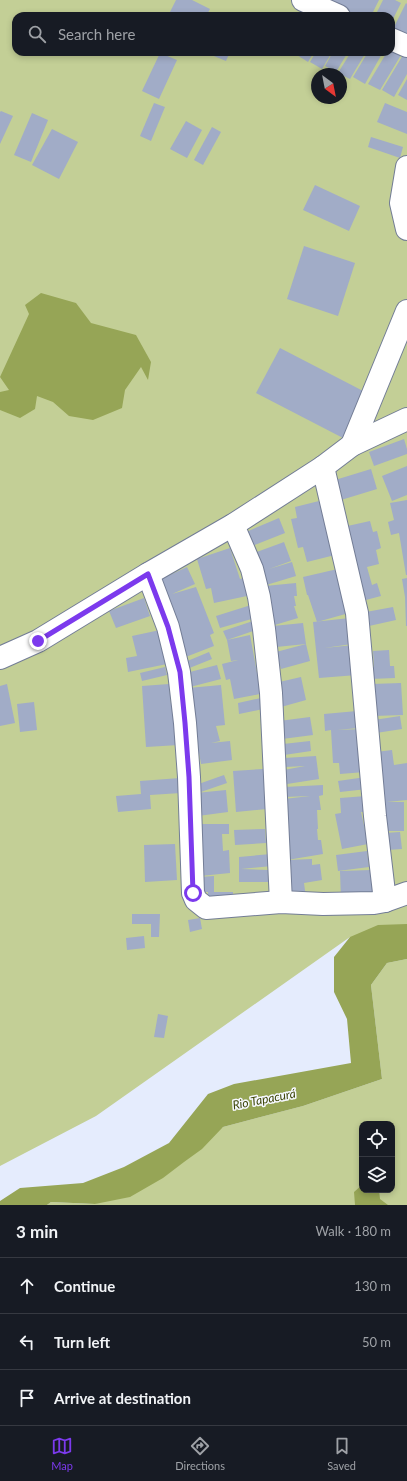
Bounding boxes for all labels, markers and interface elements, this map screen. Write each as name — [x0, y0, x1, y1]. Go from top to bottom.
search box — [12, 12, 395, 56]
icon: search — [26, 23, 48, 45]
text: Search here — [58, 25, 135, 43]
north arrow — [311, 68, 347, 104]
route end — [29, 632, 47, 650]
route start — [184, 884, 202, 902]
water label: Rio Tapacurá — [231, 1085, 298, 1112]
map controls — [359, 1121, 395, 1193]
button: locate — [359, 1121, 395, 1157]
button: layers — [359, 1157, 395, 1193]
text: 3 min — [16, 1221, 58, 1242]
text: Walk · 180 m — [315, 1223, 391, 1239]
icon: ahead — [16, 1275, 38, 1297]
text: Continue — [54, 1277, 115, 1295]
text: 130 m — [354, 1278, 391, 1294]
icon: left — [16, 1331, 38, 1353]
text: Turn left — [54, 1333, 110, 1351]
text: 50 m — [362, 1334, 391, 1350]
icon: arrive — [16, 1387, 38, 1409]
text: Arrive at destination — [54, 1389, 191, 1407]
tab: Map — [51, 1435, 73, 1472]
tab: Directions — [175, 1435, 225, 1472]
tab: Saved — [327, 1435, 356, 1472]

